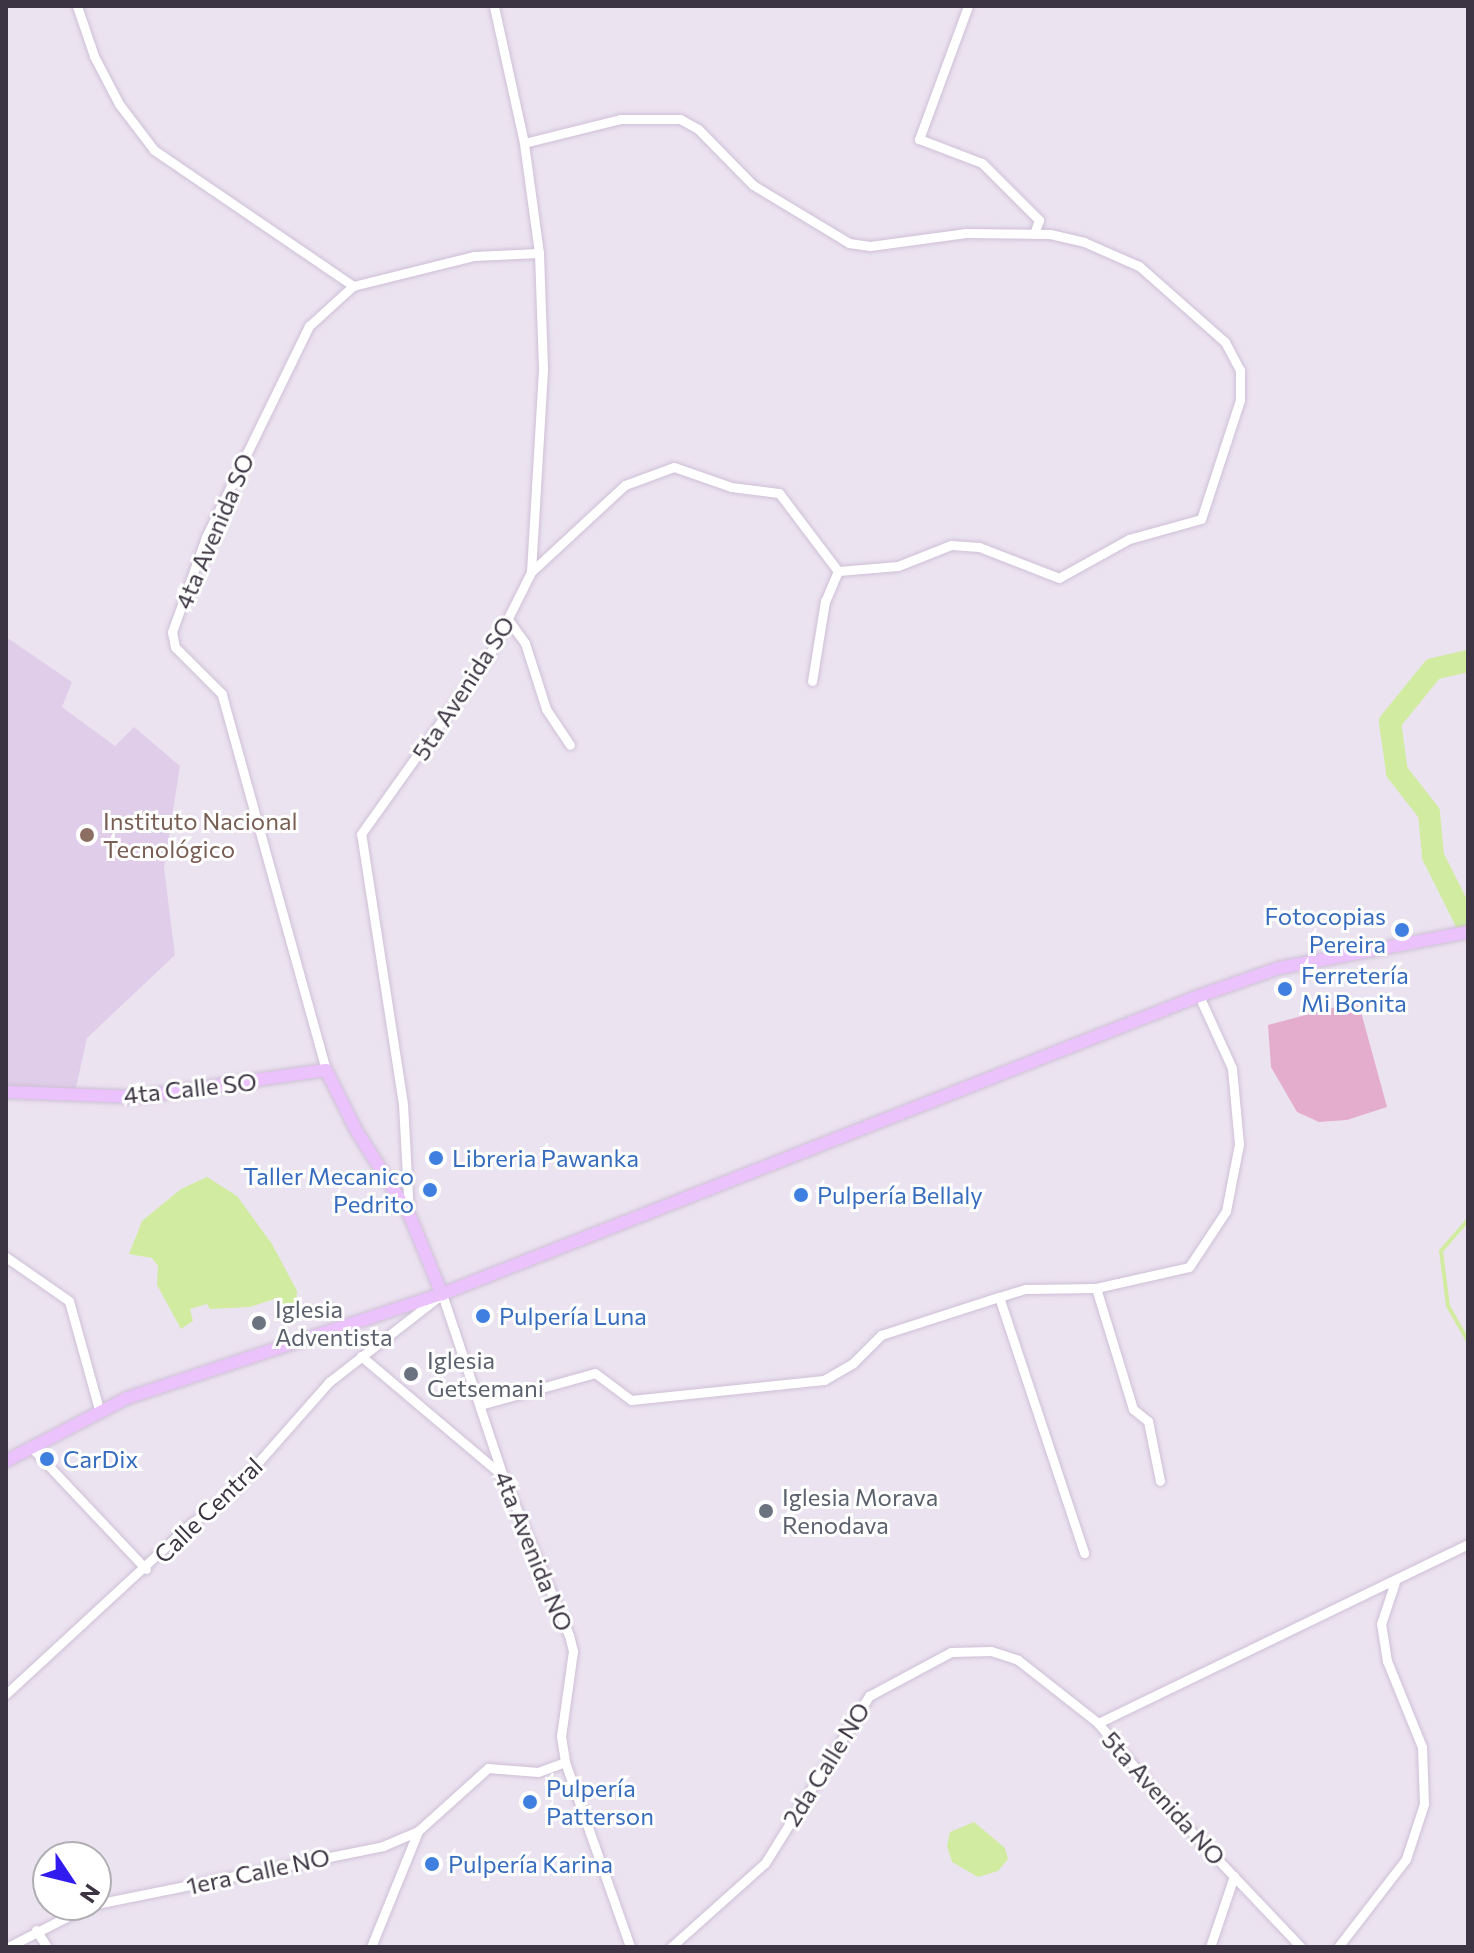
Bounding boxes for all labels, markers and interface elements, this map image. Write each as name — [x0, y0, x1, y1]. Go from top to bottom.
street label: 4ta Avenida SO — [168, 449, 260, 613]
street label: 5ta Avenida SO — [406, 611, 520, 765]
place label: Instituto Nacional Tecnológico — [103, 807, 298, 863]
marker: Instituto Nacional Tecnológico — [78, 826, 96, 844]
place label: Fotocopias Pereira — [1265, 902, 1386, 958]
marker: Fotocopias Pereira — [1393, 921, 1411, 939]
place label: Ferretería Mi Bonita — [1301, 961, 1409, 1017]
marker: Ferretería Mi Bonita — [1276, 980, 1294, 998]
street label: 4ta Calle SO — [122, 1067, 258, 1109]
place label: Libreria Pawanka — [452, 1144, 639, 1172]
marker: Libreria Pawanka — [427, 1149, 445, 1167]
place label: Taller Mecanico Pedrito — [243, 1162, 414, 1218]
marker: Taller Mecanico Pedrito — [421, 1181, 439, 1199]
place label: Pulpería Bellaly — [817, 1181, 983, 1209]
marker: Pulpería Bellaly — [792, 1186, 810, 1204]
place label: Iglesia Adventista — [275, 1295, 392, 1351]
place label: Pulpería Luna — [499, 1302, 647, 1330]
marker: Pulpería Luna — [474, 1307, 492, 1325]
marker: Iglesia Adventista — [250, 1314, 268, 1332]
place label: Iglesia Getsemani — [427, 1346, 544, 1402]
marker: Iglesia Getsemani — [402, 1365, 420, 1383]
place label: CarDix — [63, 1445, 138, 1473]
marker: CarDix — [38, 1450, 56, 1468]
street label: Calle Central — [148, 1451, 268, 1569]
street label: 4ta Avenida NO — [489, 1467, 579, 1635]
place label: Iglesia Morava Renodava — [782, 1483, 938, 1539]
marker: Iglesia Morava Renodava — [757, 1502, 775, 1520]
street label: 2da Calle NO — [777, 1697, 875, 1831]
street label: 5ta Avenida NO — [1097, 1725, 1231, 1871]
place label: Pulpería Patterson — [546, 1774, 654, 1830]
marker: Pulpería Patterson — [521, 1793, 539, 1811]
north arrow — [32, 1841, 112, 1921]
street label: 1era Calle NO — [184, 1842, 332, 1900]
place label: Pulpería Karina — [448, 1850, 613, 1878]
marker: Pulpería Karina — [423, 1855, 441, 1873]
text: N — [75, 1879, 106, 1908]

